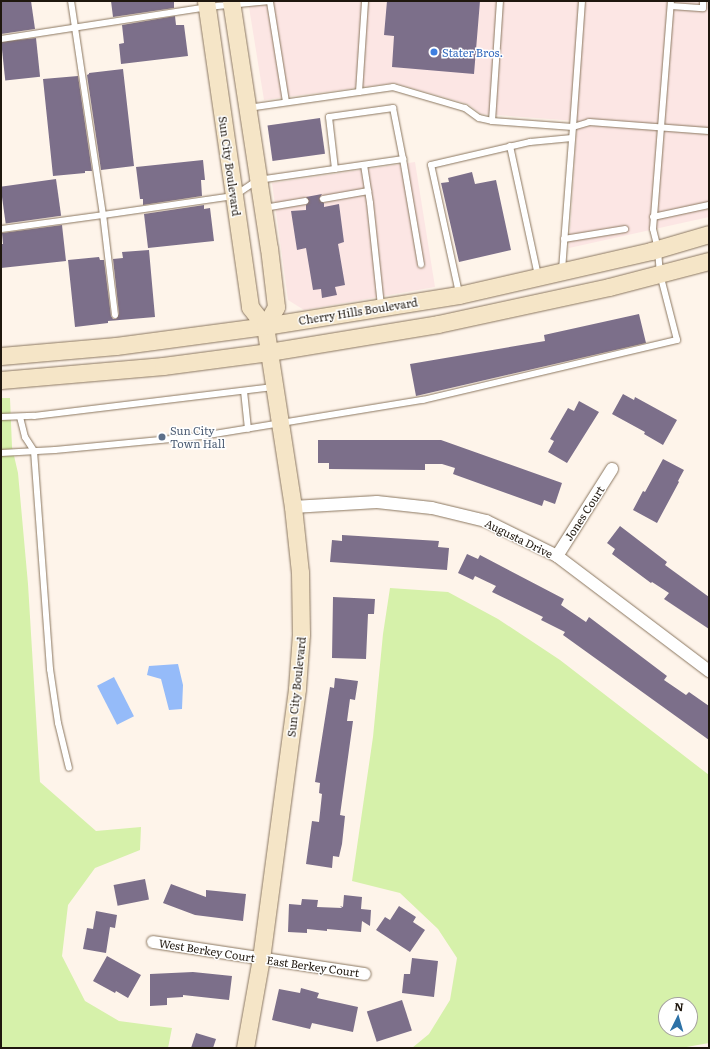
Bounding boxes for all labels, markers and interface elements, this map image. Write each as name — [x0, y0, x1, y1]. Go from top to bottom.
place label: Stater Bros. — [442, 45, 503, 59]
marker: Stater Bros. — [429, 47, 439, 57]
street label: Sun City Boulevard — [216, 115, 244, 217]
street label: Cherry Hills Boulevard — [297, 295, 419, 327]
place label: Sun City Town Hall — [170, 424, 225, 450]
marker: Sun City Town Hall — [157, 432, 167, 442]
street label: Jones Court — [561, 483, 607, 543]
street label: Augusta Drive — [483, 516, 555, 560]
street label: Sun City Boulevard — [284, 636, 308, 738]
street label: West Berkey Court — [158, 936, 256, 964]
street label: East Berkey Court — [266, 953, 360, 979]
north arrow — [658, 997, 698, 1037]
text: N — [674, 998, 684, 1014]

